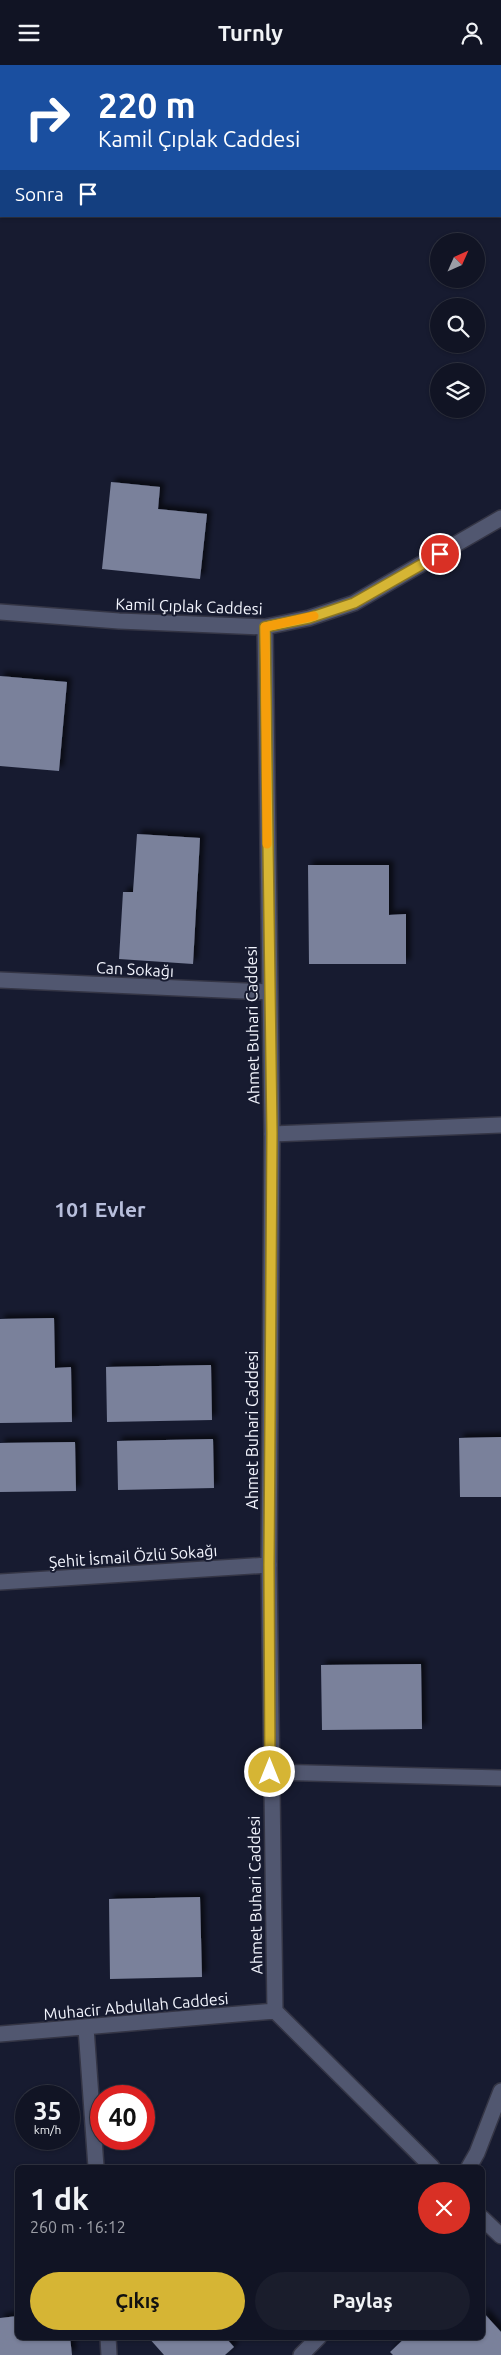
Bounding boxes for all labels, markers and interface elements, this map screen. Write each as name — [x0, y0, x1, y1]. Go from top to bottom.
icon: menu — [15, 19, 43, 47]
icon: person — [458, 19, 486, 47]
text: Turnly — [218, 20, 283, 45]
icon: right — [15, 85, 80, 150]
text: 220 m — [98, 85, 196, 125]
text: Kamil Çıplak Caddesi — [98, 126, 300, 151]
icon: arrive — [74, 180, 102, 208]
text: Sonra — [15, 183, 64, 205]
north arrow — [430, 233, 485, 287]
map controls — [430, 233, 485, 418]
button: search — [430, 298, 485, 353]
button: layers — [430, 363, 485, 418]
pin — [419, 533, 461, 575]
icon: arrive — [426, 540, 454, 568]
street label: Kamil Çıplak Caddesi — [115, 594, 263, 618]
street label: Ahmet Buhari Caddesi — [242, 945, 262, 1105]
street label: Can Sokağı — [96, 958, 174, 980]
district label: 101 Evler — [54, 1197, 146, 1221]
street label: Ahmet Buhari Caddesi — [243, 1351, 261, 1509]
street label: Şehit İsmail Özlü Sokağı — [48, 1541, 218, 1571]
position arrow — [243, 1745, 295, 1797]
street label: Ahmet Buhari Caddesi — [245, 1815, 265, 1975]
street label: Muhacir Abdullah Caddesi — [43, 1989, 229, 2023]
speed limit sign: 40 — [90, 2085, 155, 2150]
text: 35 — [33, 2097, 62, 2125]
text: km/h — [34, 2123, 61, 2136]
text: 1 dk — [30, 2182, 89, 2216]
button: close — [418, 2182, 470, 2234]
text: 260 m · 16:12 — [30, 2218, 126, 2236]
button: Çıkış — [30, 2272, 245, 2330]
button: Paylaş — [255, 2272, 470, 2330]

